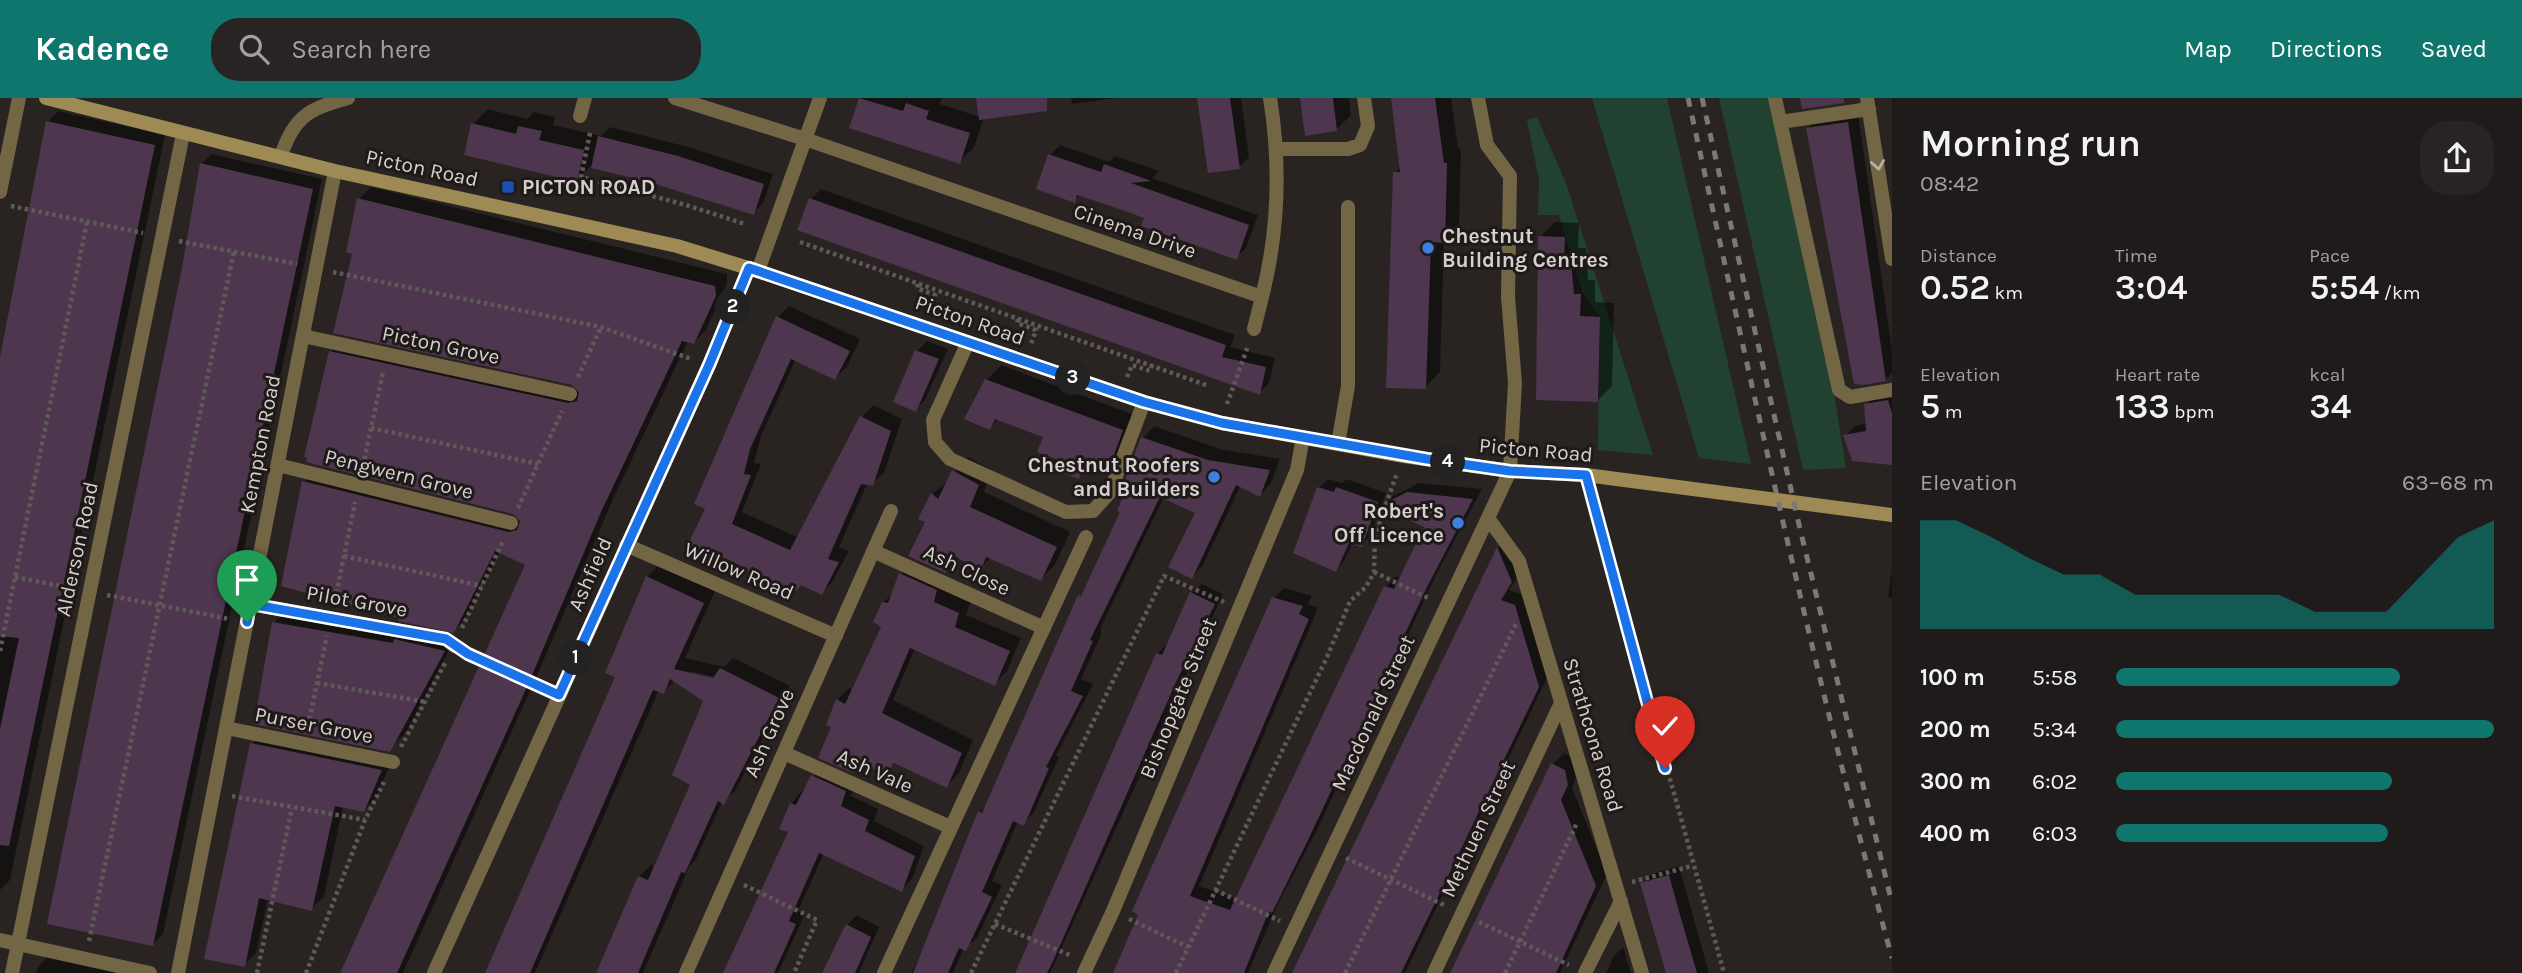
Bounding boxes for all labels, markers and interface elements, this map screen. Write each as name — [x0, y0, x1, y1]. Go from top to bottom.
search box — [211, 18, 701, 81]
text: Kadence — [35, 30, 169, 68]
icon: search — [235, 30, 273, 68]
text: Search here — [291, 34, 431, 65]
text: Map — [2184, 35, 2232, 63]
text: Directions — [2270, 35, 2383, 63]
text: Saved — [2421, 35, 2487, 63]
text: Morning run — [1920, 121, 2141, 166]
button: share — [2420, 121, 2494, 195]
street label: Picton Road — [364, 144, 480, 192]
one-way arrow — [1870, 160, 1885, 171]
text: 08:42 — [1920, 170, 1979, 197]
place label: PICTON ROAD — [522, 175, 655, 199]
marker: PICTON ROAD — [500, 179, 516, 195]
street label: Cinema Drive — [1071, 199, 1199, 263]
place label: Chestnut Building Centres — [1442, 224, 1609, 272]
marker: Chestnut Building Centres — [1420, 240, 1436, 256]
text: Distance — [1920, 245, 1997, 267]
text: Time — [2115, 245, 2157, 267]
text: Pace — [2309, 245, 2350, 267]
text: 0.52 — [1920, 267, 1990, 308]
text: 3:04 — [2115, 267, 2187, 308]
text: 5:54 — [2309, 267, 2379, 308]
text: km — [1990, 282, 2023, 304]
text: /km — [2379, 282, 2420, 304]
pin: 2 — [716, 290, 750, 325]
street label: Picton Road — [912, 290, 1028, 350]
text: 2 — [727, 295, 738, 317]
street label: Picton Grove — [380, 321, 502, 369]
pin: 3 — [1056, 360, 1090, 396]
text: Elevation — [1920, 364, 2000, 386]
text: Heart rate — [2115, 364, 2200, 386]
text: kcal — [2309, 364, 2346, 386]
text: 3 — [1067, 366, 1078, 388]
street label: Kempton Road — [235, 373, 285, 515]
text: 5 — [1920, 386, 1940, 427]
text: 133 — [2115, 386, 2170, 427]
text: 34 — [2309, 386, 2351, 427]
text: m — [1940, 401, 1963, 423]
text: bpm — [2170, 401, 2215, 423]
street label: Picton Road — [1478, 433, 1594, 467]
street label: Pengwern Grove — [322, 444, 476, 504]
pin: 4 — [1430, 444, 1466, 480]
text: 4 — [1442, 450, 1453, 472]
place label: Chestnut Roofers and Builders — [1028, 453, 1200, 501]
marker: Chestnut Roofers and Builders — [1206, 469, 1222, 485]
text: Elevation — [1920, 469, 2017, 496]
text: 63–68 m — [2402, 469, 2494, 496]
street label: Alderson Road — [51, 479, 103, 619]
place label: Robert's Off Licence — [1334, 499, 1444, 547]
marker: Robert's Off Licence — [1450, 515, 1466, 531]
street label: Ashfield — [563, 533, 617, 615]
street label: Willow Road — [681, 537, 797, 605]
street label: Ash Close — [920, 540, 1014, 600]
pin — [217, 550, 277, 622]
icon: arrive — [228, 561, 266, 599]
street label: Pilot Grove — [305, 580, 409, 622]
street label: Bishopgate Street — [1135, 614, 1221, 782]
street label: Macdonald Street — [1326, 631, 1420, 795]
pin: 1 — [558, 640, 594, 676]
text: 1 — [572, 646, 579, 668]
street label: Strathcona Road — [1558, 655, 1628, 815]
text: 100 m — [1920, 664, 1985, 691]
text: 5:58 — [2032, 664, 2077, 691]
street label: Ash Grove — [739, 685, 799, 781]
pin — [1635, 696, 1695, 768]
street label: Purser Grove — [253, 702, 375, 748]
icon: check — [1646, 707, 1684, 745]
text: 200 m — [1920, 716, 1991, 743]
text: 5:34 — [2032, 716, 2077, 743]
street label: Ash Vale — [834, 744, 916, 798]
street label: Methuen Street — [1436, 757, 1520, 901]
text: 300 m — [1920, 768, 1991, 795]
text: 6:02 — [2032, 768, 2077, 795]
text: 400 m — [1920, 820, 1990, 847]
text: 6:03 — [2032, 820, 2078, 847]

